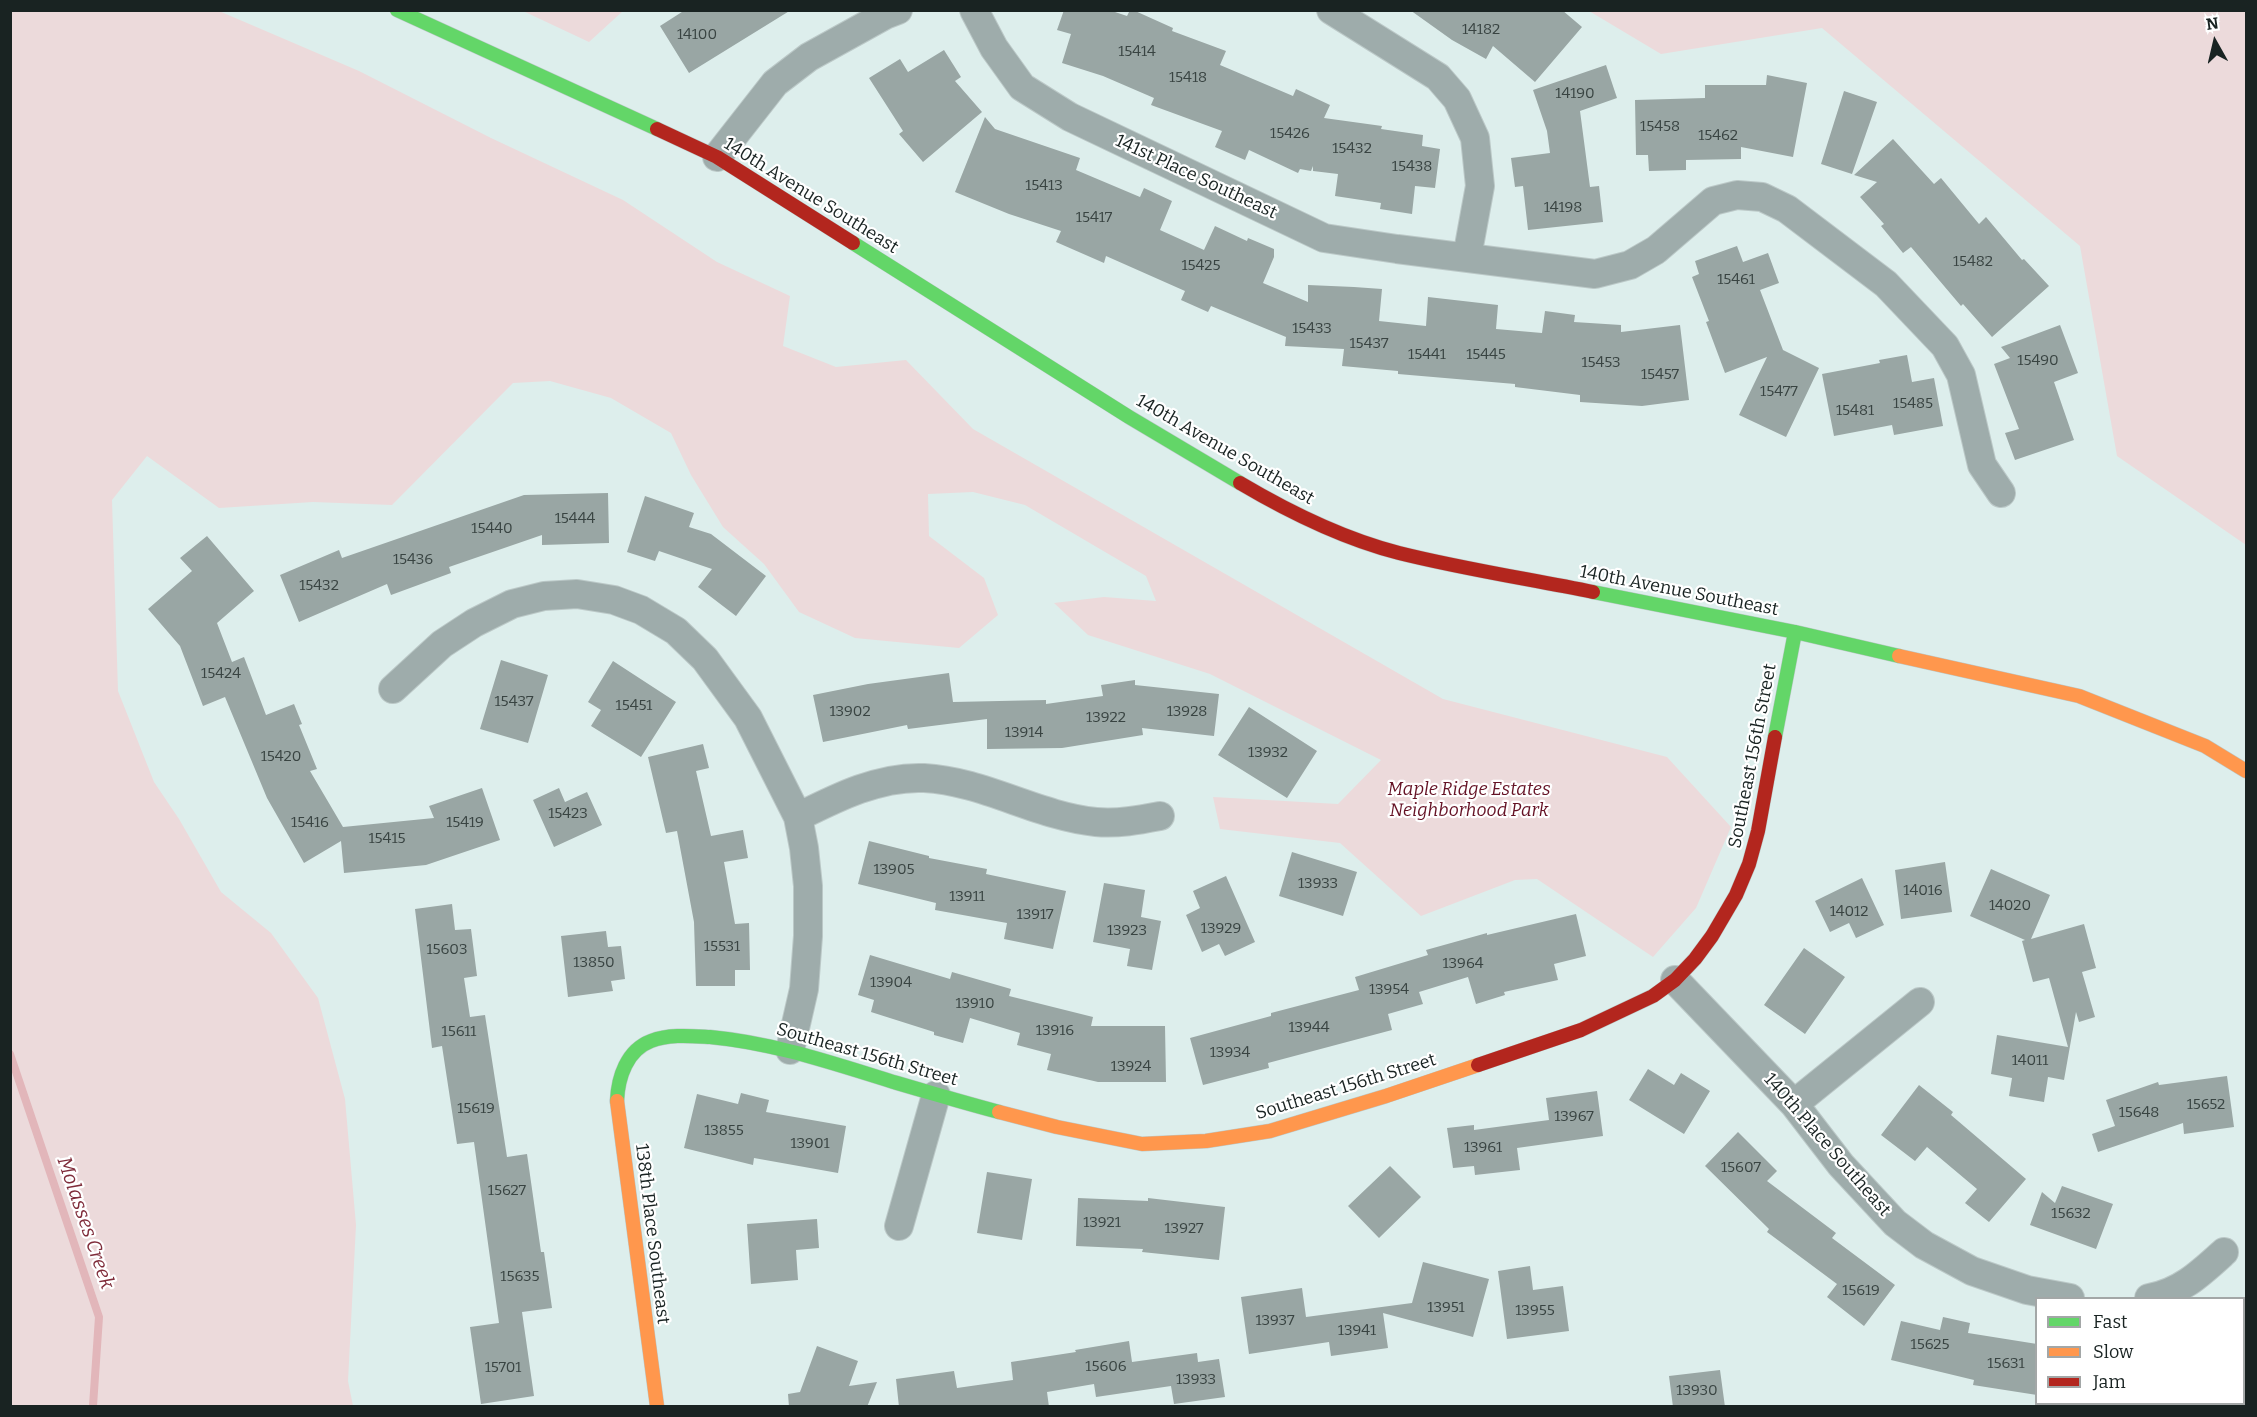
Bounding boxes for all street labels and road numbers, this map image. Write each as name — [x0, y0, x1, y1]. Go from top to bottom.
street label: 141st Place Southeast — [1112, 130, 1280, 224]
street label: 140th Avenue Southeast — [720, 133, 902, 259]
street label: 140th Avenue Southeast — [1132, 390, 1318, 510]
street label: 140th Avenue Southeast — [1578, 561, 1780, 621]
street label: Southeast 156th Street — [1725, 662, 1781, 850]
street label: Southeast 156th Street — [774, 1019, 960, 1091]
street label: Southeast 156th Street — [1253, 1049, 1439, 1125]
street label: 140th Place Southeast — [1759, 1069, 1895, 1221]
street label: 138th Place Southeast — [630, 1143, 674, 1325]

